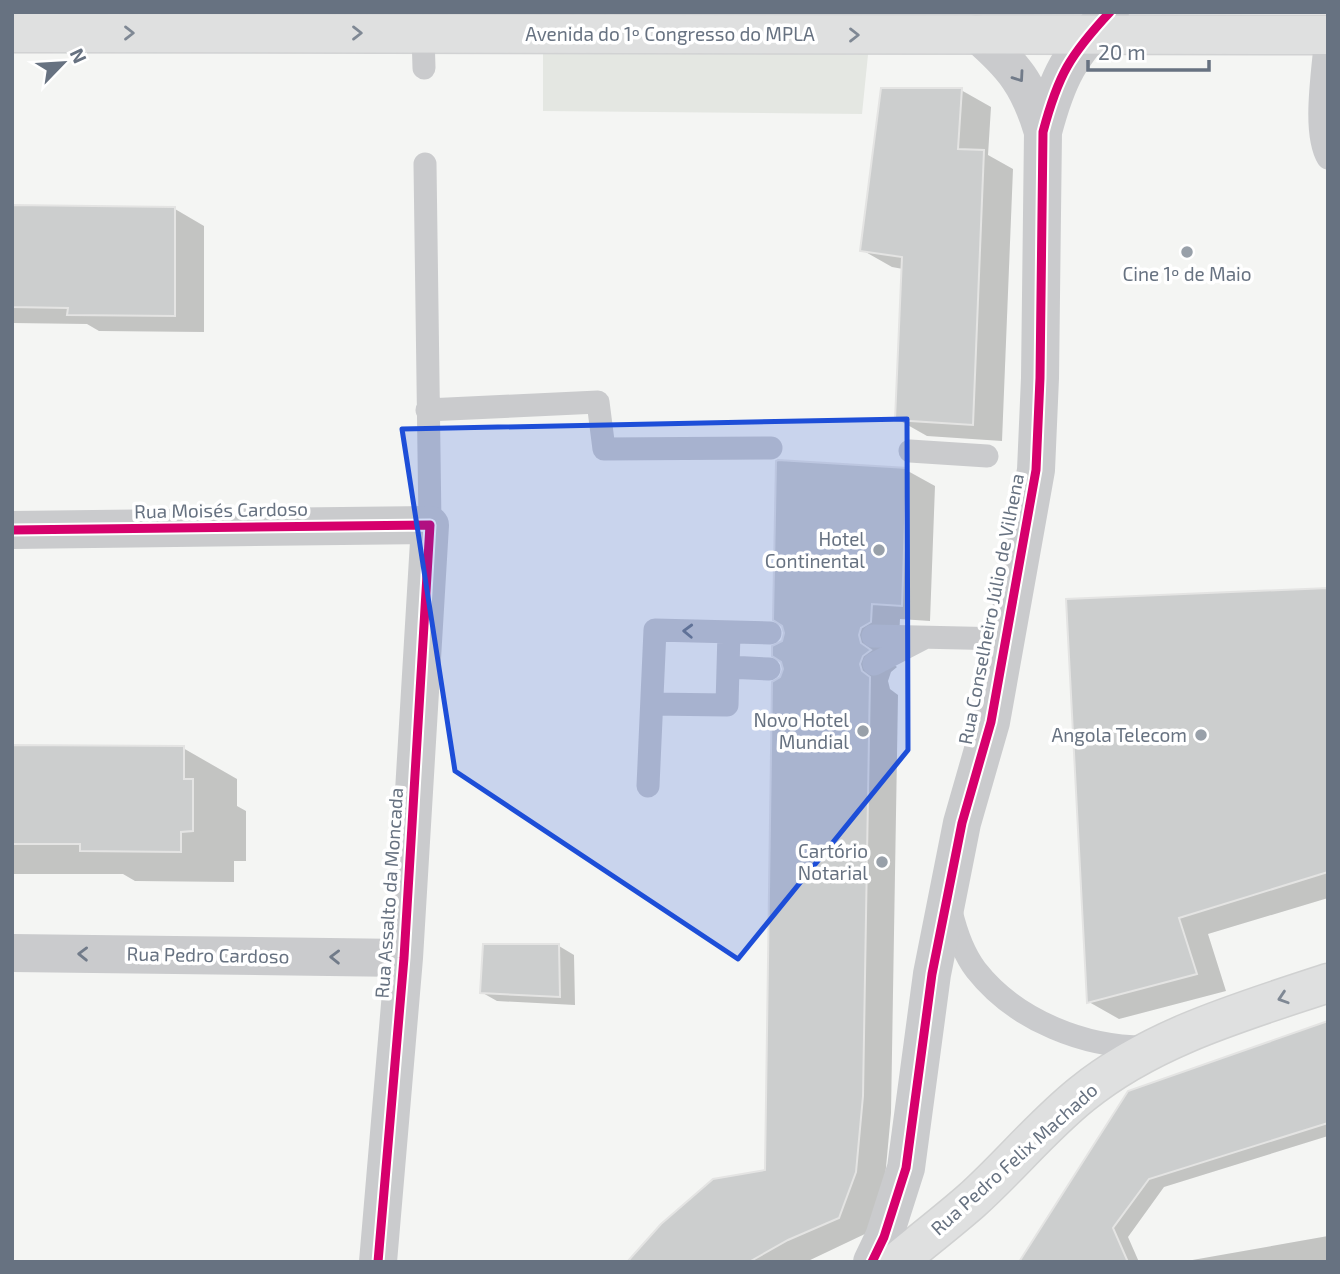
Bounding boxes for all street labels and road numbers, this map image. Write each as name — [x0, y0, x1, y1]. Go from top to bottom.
street label: Avenida do 1º Congresso do MPLA — [525, 22, 815, 45]
street label: Rua Conselheiro Júlio de Vilhena — [953, 471, 1028, 746]
street label: Rua Moisés Cardoso — [134, 496, 308, 523]
street label: Rua Assalto da Moncada — [370, 787, 407, 999]
street label: Rua Pedro Cardoso — [127, 942, 290, 967]
street label: Rua Pedro Felix Machado — [926, 1078, 1102, 1239]

